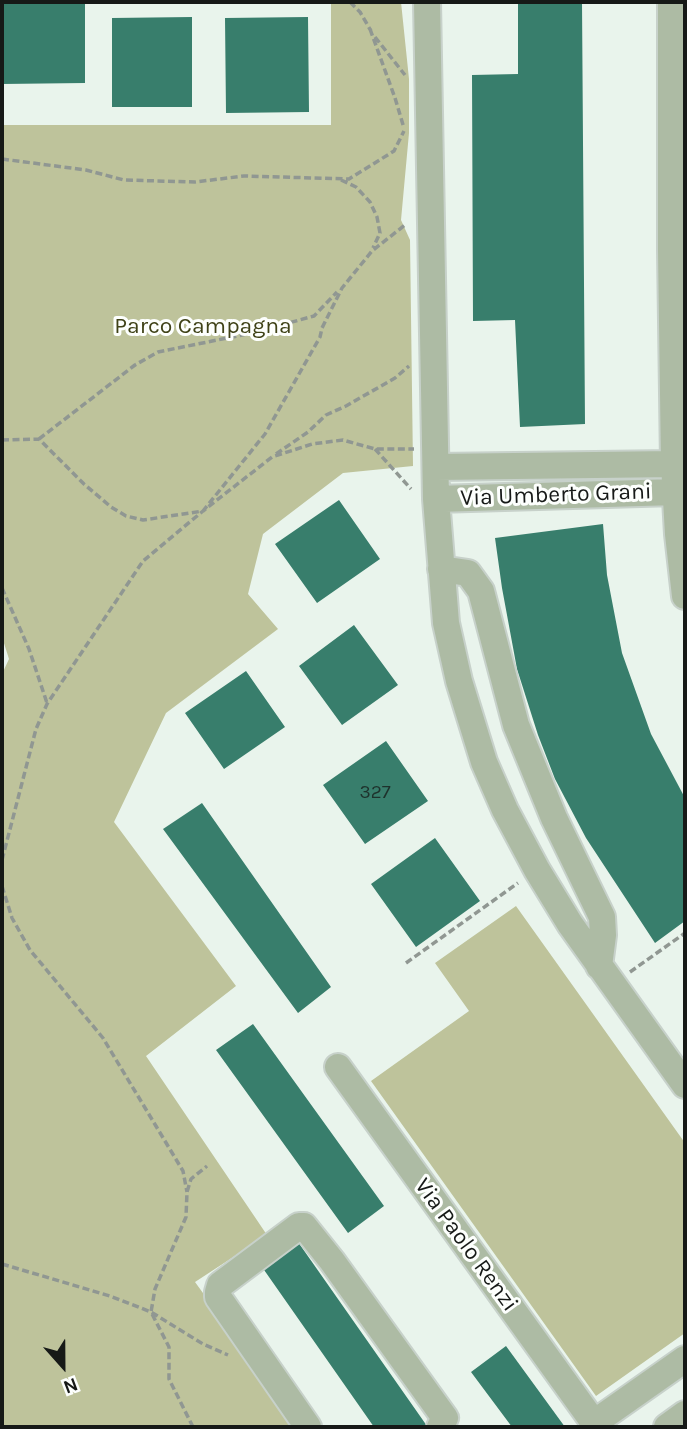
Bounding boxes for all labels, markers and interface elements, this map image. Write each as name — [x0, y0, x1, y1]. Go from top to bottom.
park label: Parco Campagna — [114, 312, 292, 340]
street label: Via Umberto Grani — [460, 478, 652, 512]
house number: 327 — [359, 782, 391, 804]
street label: Via Paolo Renzi — [408, 1173, 524, 1317]
north arrow — [28, 1331, 98, 1401]
text: N — [60, 1373, 81, 1398]

